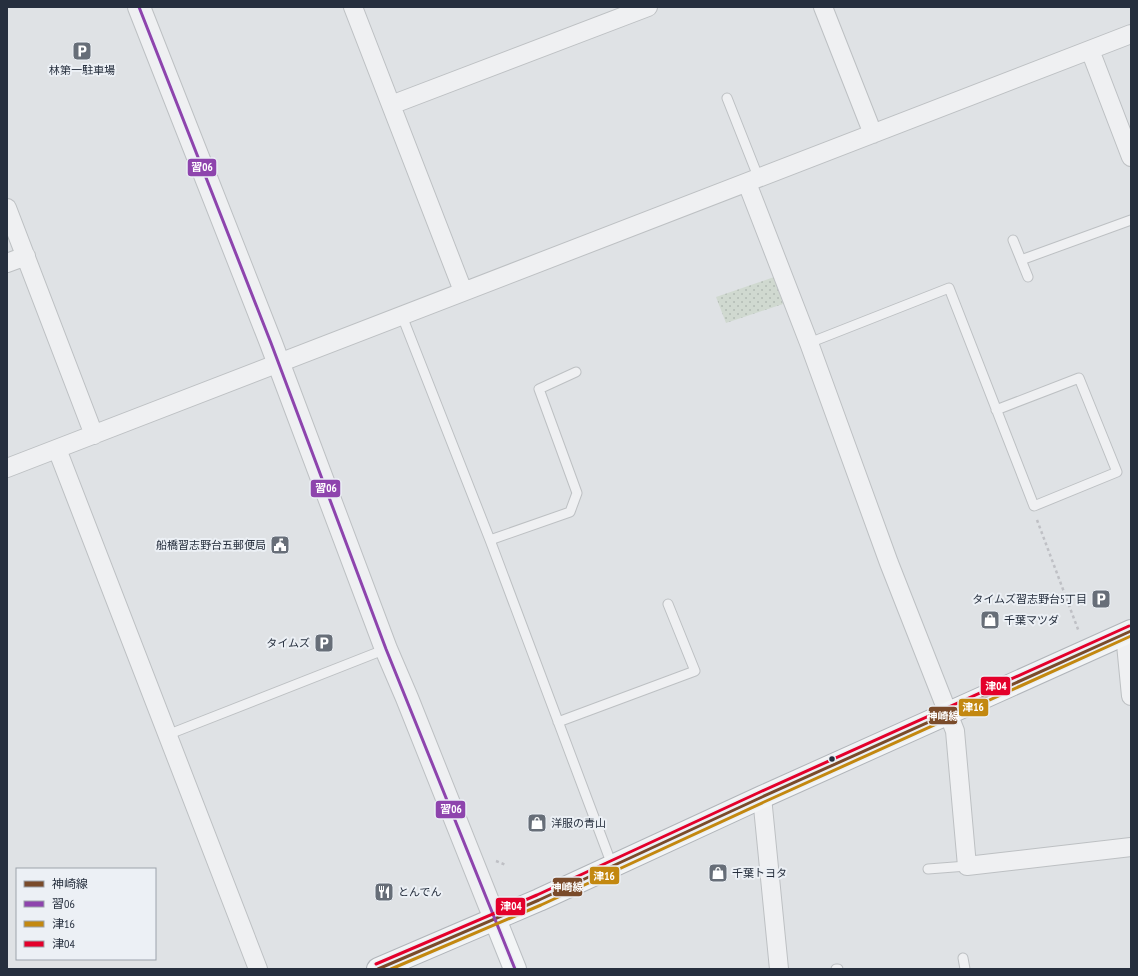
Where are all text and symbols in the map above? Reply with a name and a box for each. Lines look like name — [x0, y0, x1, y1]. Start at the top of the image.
parking icon: 林第一駐車場 — [71, 40, 93, 62]
place label: 林第一駐車場 — [49, 63, 115, 77]
line badge: 習06 — [187, 158, 217, 177]
text: 習06 — [191, 160, 213, 174]
line badge: 習06 — [310, 479, 341, 498]
text: 習06 — [315, 481, 337, 495]
public building icon: 船橋習志野台五郵便局 — [269, 534, 291, 556]
place label: 船橋習志野台五郵便局 — [156, 538, 266, 552]
parking icon: タイムズ習志野台5丁目 — [1090, 588, 1112, 610]
place label: タイムズ習志野台5丁目 — [972, 592, 1087, 606]
shop icon: 千葉マツダ — [979, 609, 1001, 631]
place label: 千葉マツダ — [1004, 613, 1059, 627]
parking icon: タイムズ — [313, 632, 335, 654]
place label: タイムズ — [266, 636, 310, 650]
line badge: 津04 — [980, 676, 1011, 696]
text: 津04 — [985, 679, 1007, 693]
line badge: 津16 — [958, 698, 989, 717]
text: 津16 — [962, 700, 984, 714]
line badge: 神崎線 — [928, 706, 958, 725]
text: 神崎線 — [927, 709, 960, 723]
unlabelled marker — [827, 754, 837, 764]
line badge: 習06 — [435, 800, 466, 819]
text: 習06 — [440, 802, 462, 816]
shop icon: 洋服の青山 — [526, 812, 548, 834]
place label: 洋服の青山 — [551, 816, 606, 830]
shop icon: 千葉トヨタ — [707, 862, 729, 884]
line badge: 津16 — [589, 866, 620, 885]
place label: 千葉トヨタ — [732, 866, 787, 880]
legend — [16, 868, 156, 960]
text: 津16 — [593, 869, 615, 883]
text: 神崎線 — [52, 876, 88, 891]
line badge: 神崎線 — [552, 877, 583, 897]
text: 神崎線 — [551, 880, 584, 894]
restaurant icon: とんでん — [373, 881, 395, 903]
place label: とんでん — [398, 885, 441, 899]
text: 習06 — [52, 896, 75, 911]
line badge: 津04 — [495, 897, 526, 916]
text: 津04 — [500, 899, 522, 913]
text: 津16 — [52, 916, 75, 931]
text: 津04 — [52, 936, 75, 951]

